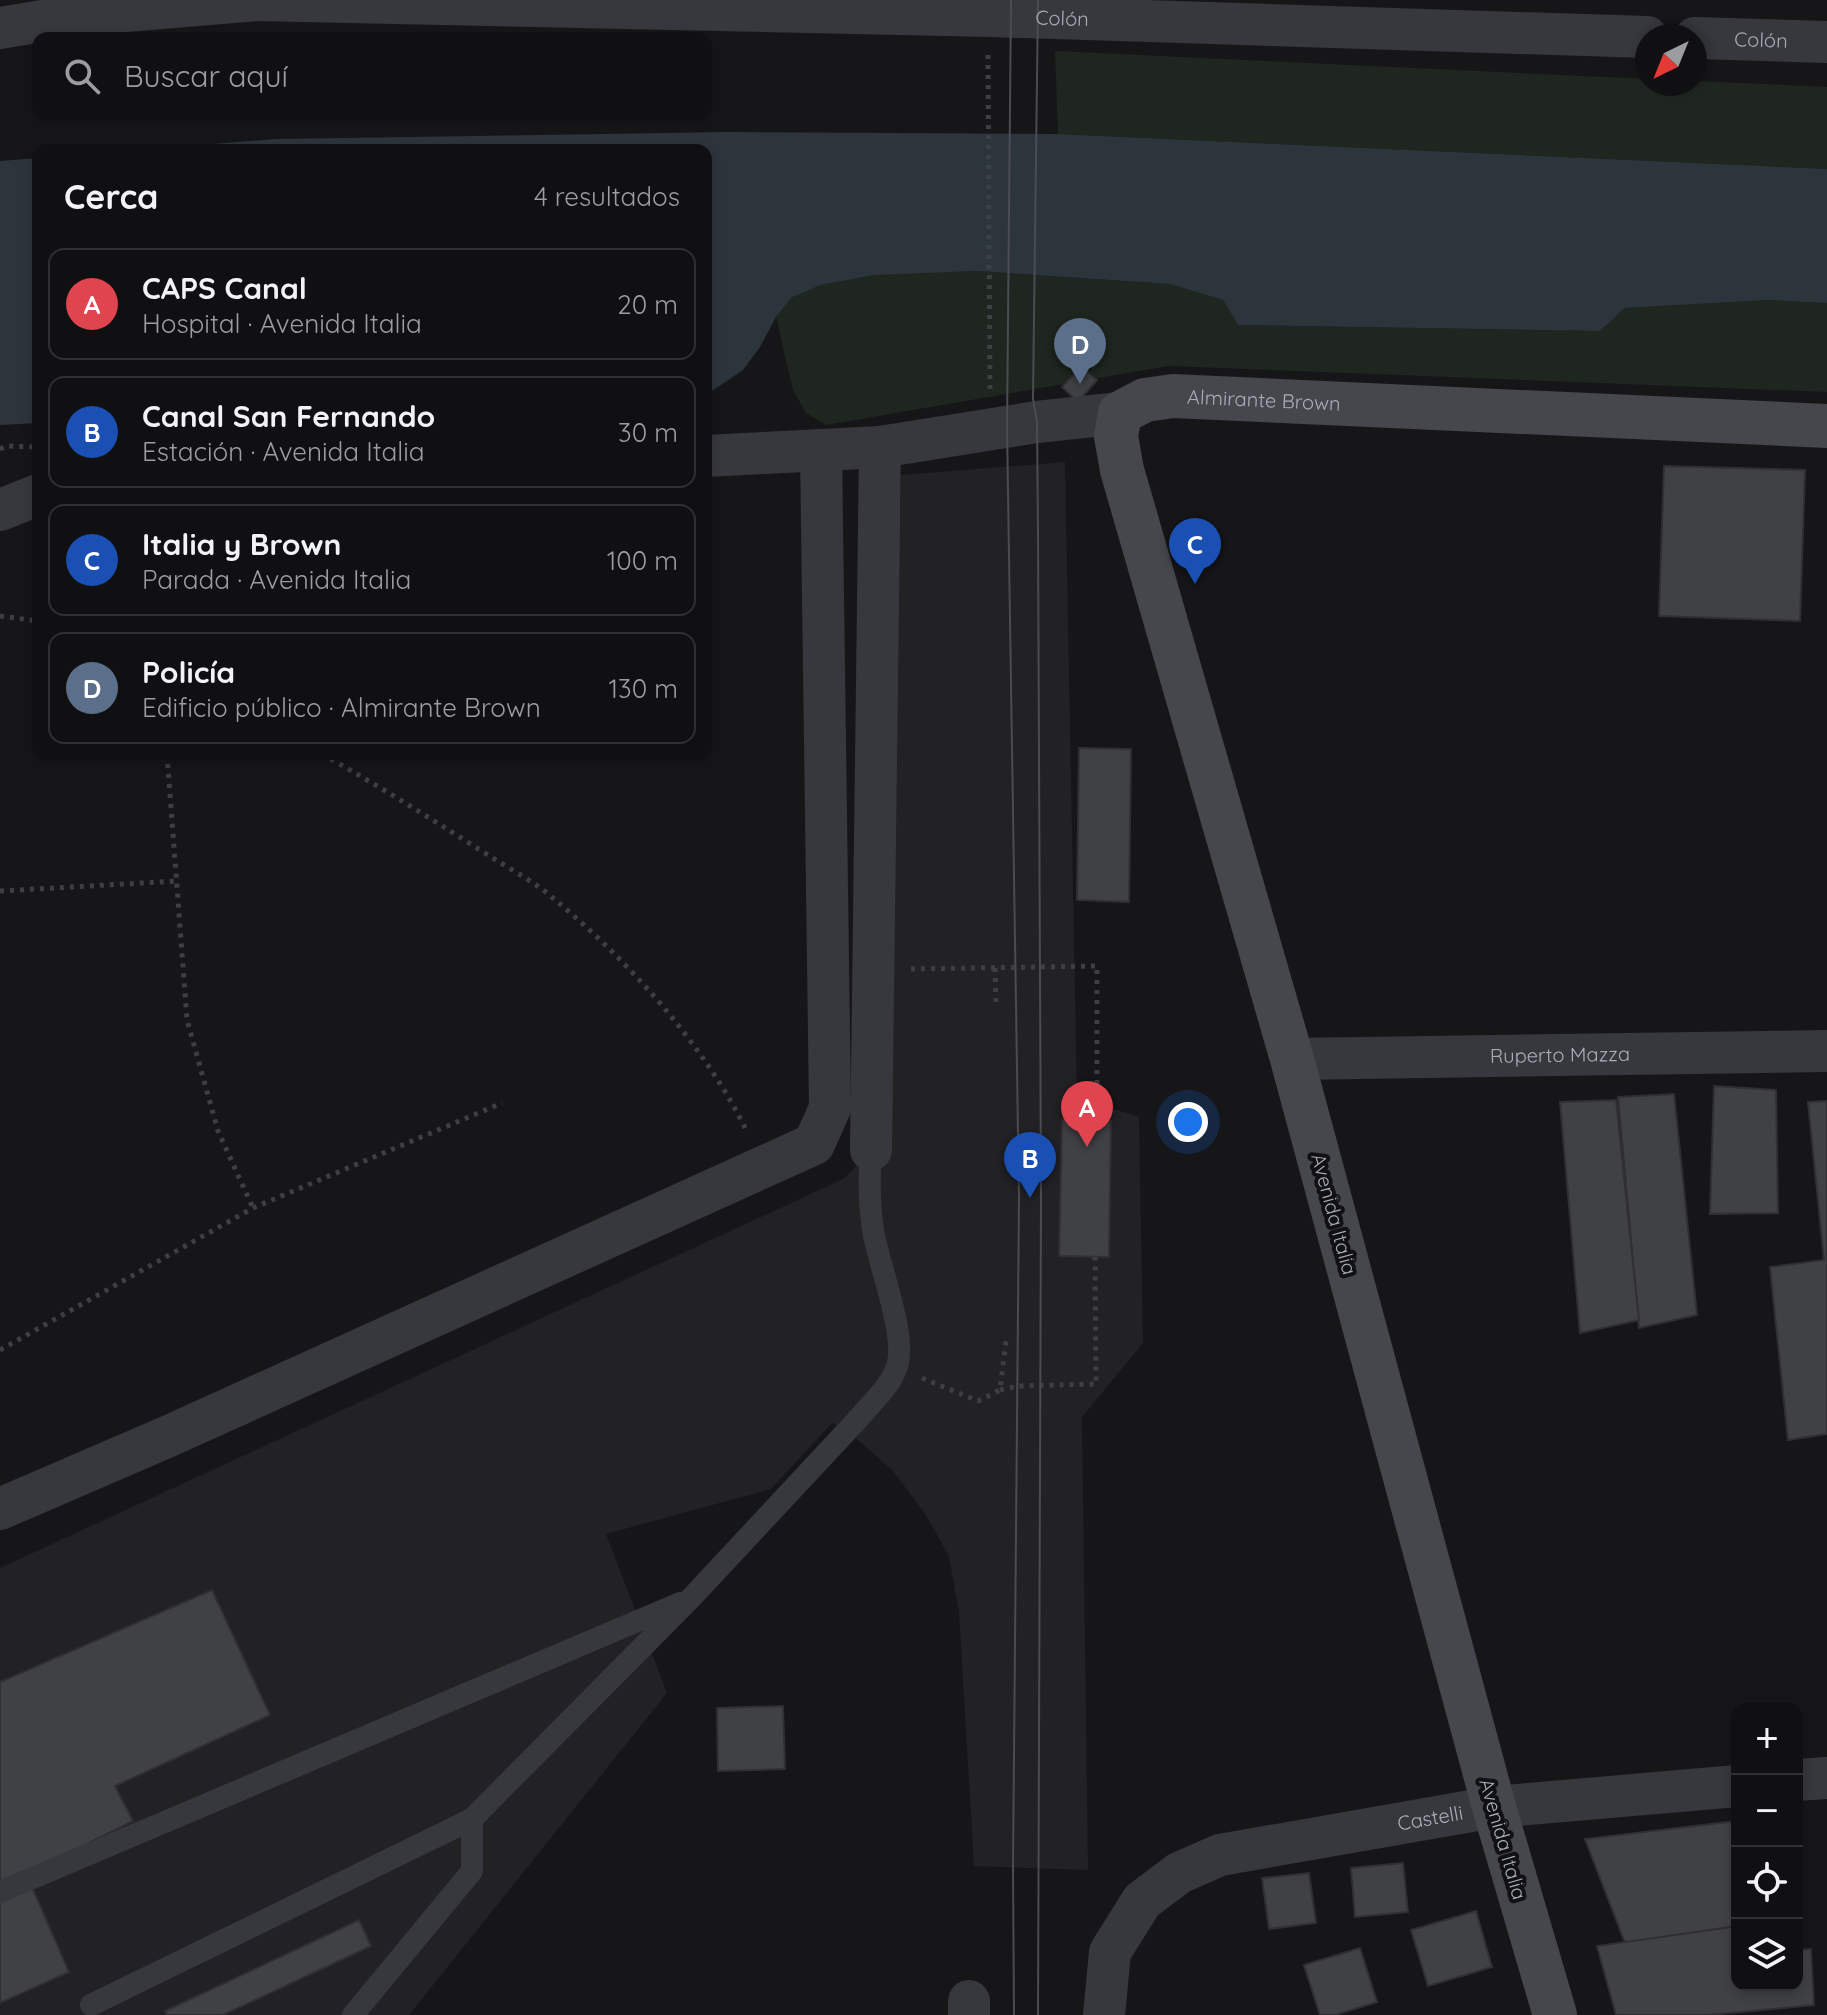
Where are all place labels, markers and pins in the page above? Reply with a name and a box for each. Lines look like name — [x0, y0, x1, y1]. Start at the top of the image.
pin: D — [1054, 318, 1106, 384]
pin: C — [1169, 518, 1221, 584]
pin: A — [1061, 1081, 1113, 1147]
pin: B — [1004, 1132, 1056, 1198]

